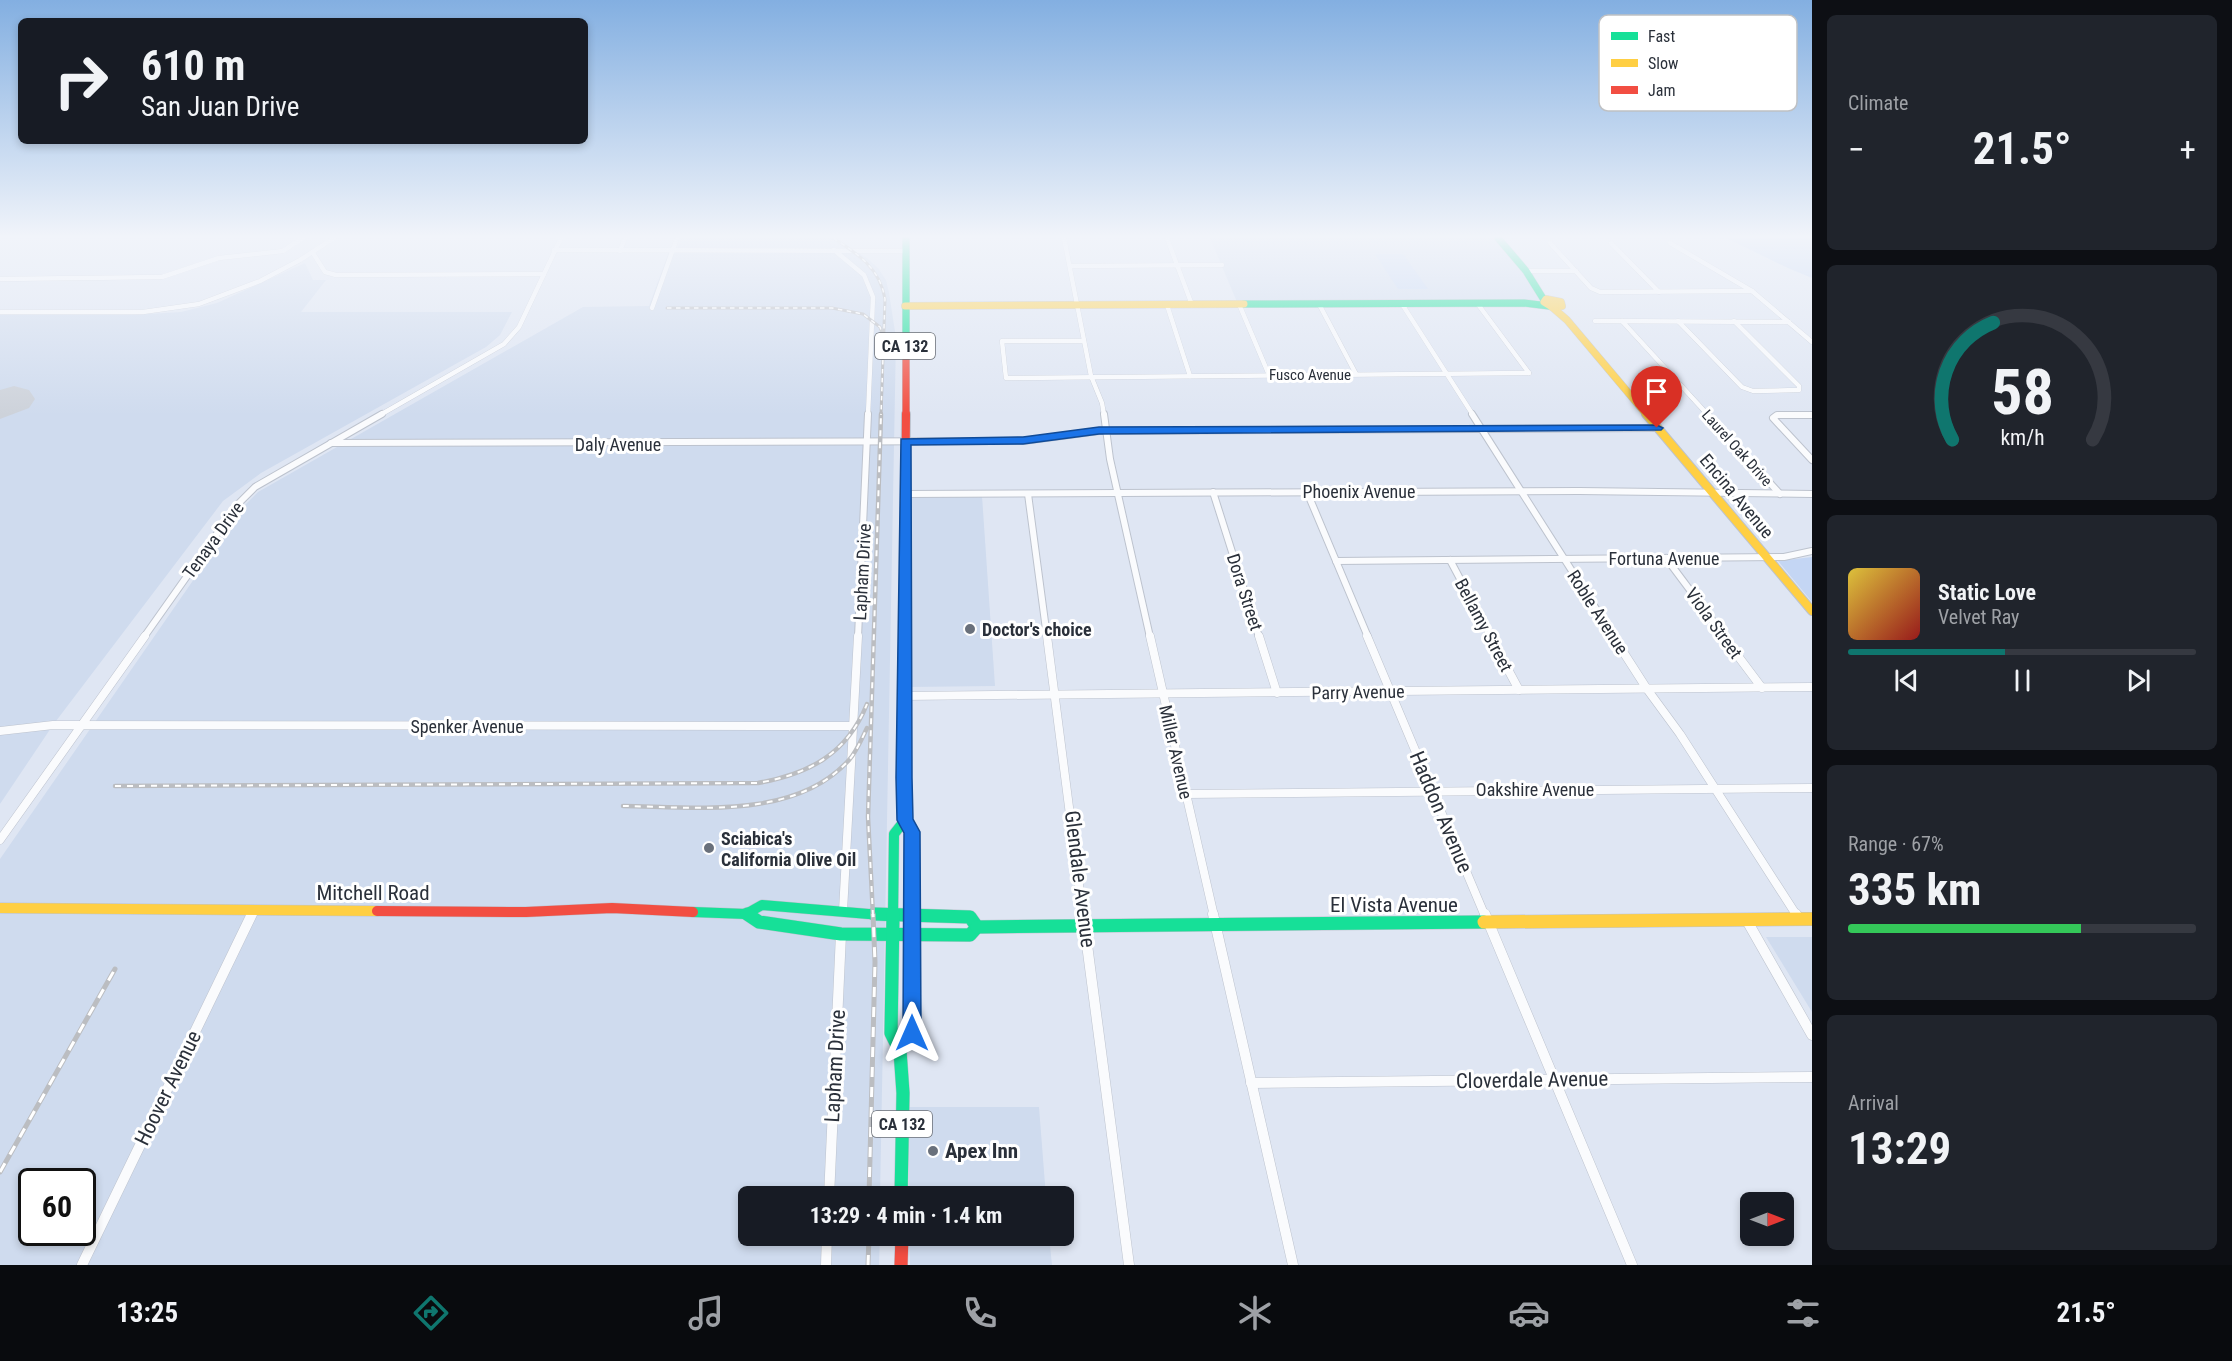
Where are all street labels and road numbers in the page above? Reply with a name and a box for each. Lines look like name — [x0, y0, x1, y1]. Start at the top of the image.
road number: CA 132 — [875, 333, 935, 359]
street label: Fusco Avenue — [1269, 366, 1351, 384]
street label: Laurel Oak Drive — [1698, 406, 1776, 490]
street label: Daly Avenue — [575, 434, 661, 455]
street label: Encina Avenue — [1696, 450, 1778, 542]
street label: Phoenix Avenue — [1303, 481, 1415, 502]
street label: Tenaya Drive — [178, 497, 248, 583]
street label: Lapham Drive — [849, 523, 875, 621]
street label: Fortuna Avenue — [1609, 548, 1719, 569]
street label: Dora Street — [1223, 551, 1267, 633]
street label: Roble Avenue — [1563, 566, 1633, 658]
street label: Bellamy Street — [1451, 575, 1517, 675]
street label: Viola Street — [1681, 584, 1747, 662]
street label: Parry Avenue — [1311, 681, 1405, 703]
street label: Miller Avenue — [1155, 703, 1197, 801]
street label: Spenker Avenue — [410, 716, 524, 737]
street label: Haddon Avenue — [1405, 748, 1477, 877]
street label: Oakshire Avenue — [1476, 779, 1594, 800]
street label: Glendale Avenue — [1060, 809, 1100, 949]
street label: Mitchell Road — [316, 881, 430, 905]
street label: El Vista Avenue — [1330, 893, 1458, 917]
street label: Lapham Drive — [820, 1009, 850, 1123]
street label: Hoover Avenue — [130, 1027, 206, 1149]
street label: Cloverdale Avenue — [1456, 1067, 1609, 1093]
road number: CA 132 — [872, 1111, 932, 1137]

